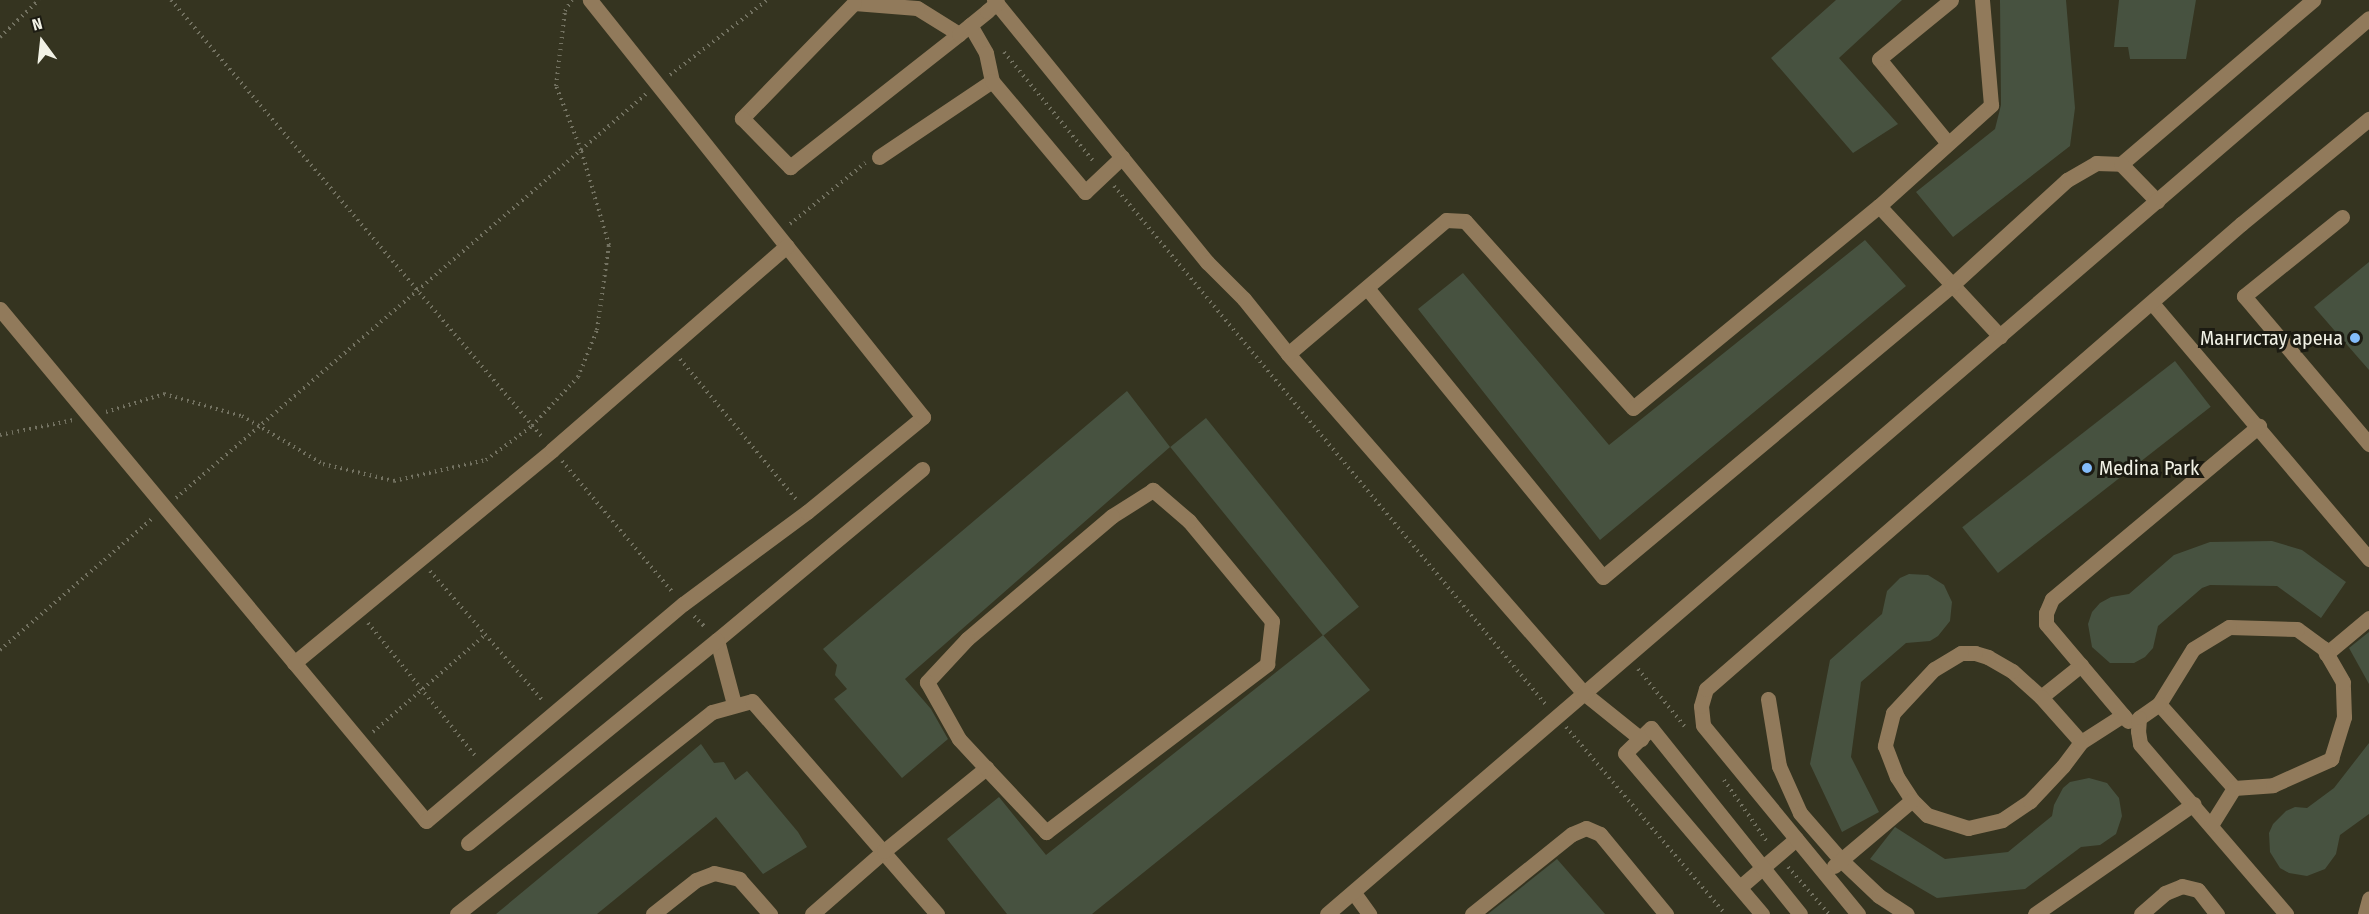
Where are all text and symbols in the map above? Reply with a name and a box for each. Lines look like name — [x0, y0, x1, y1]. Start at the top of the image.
north arrow — [12, 12, 72, 72]
text: N — [30, 14, 44, 35]
place label: Мангистау арена — [2200, 326, 2343, 350]
marker: Мангистау арена — [2348, 331, 2362, 345]
place label: Medina Park — [2099, 456, 2199, 480]
marker: Medina Park — [2080, 461, 2094, 475]

